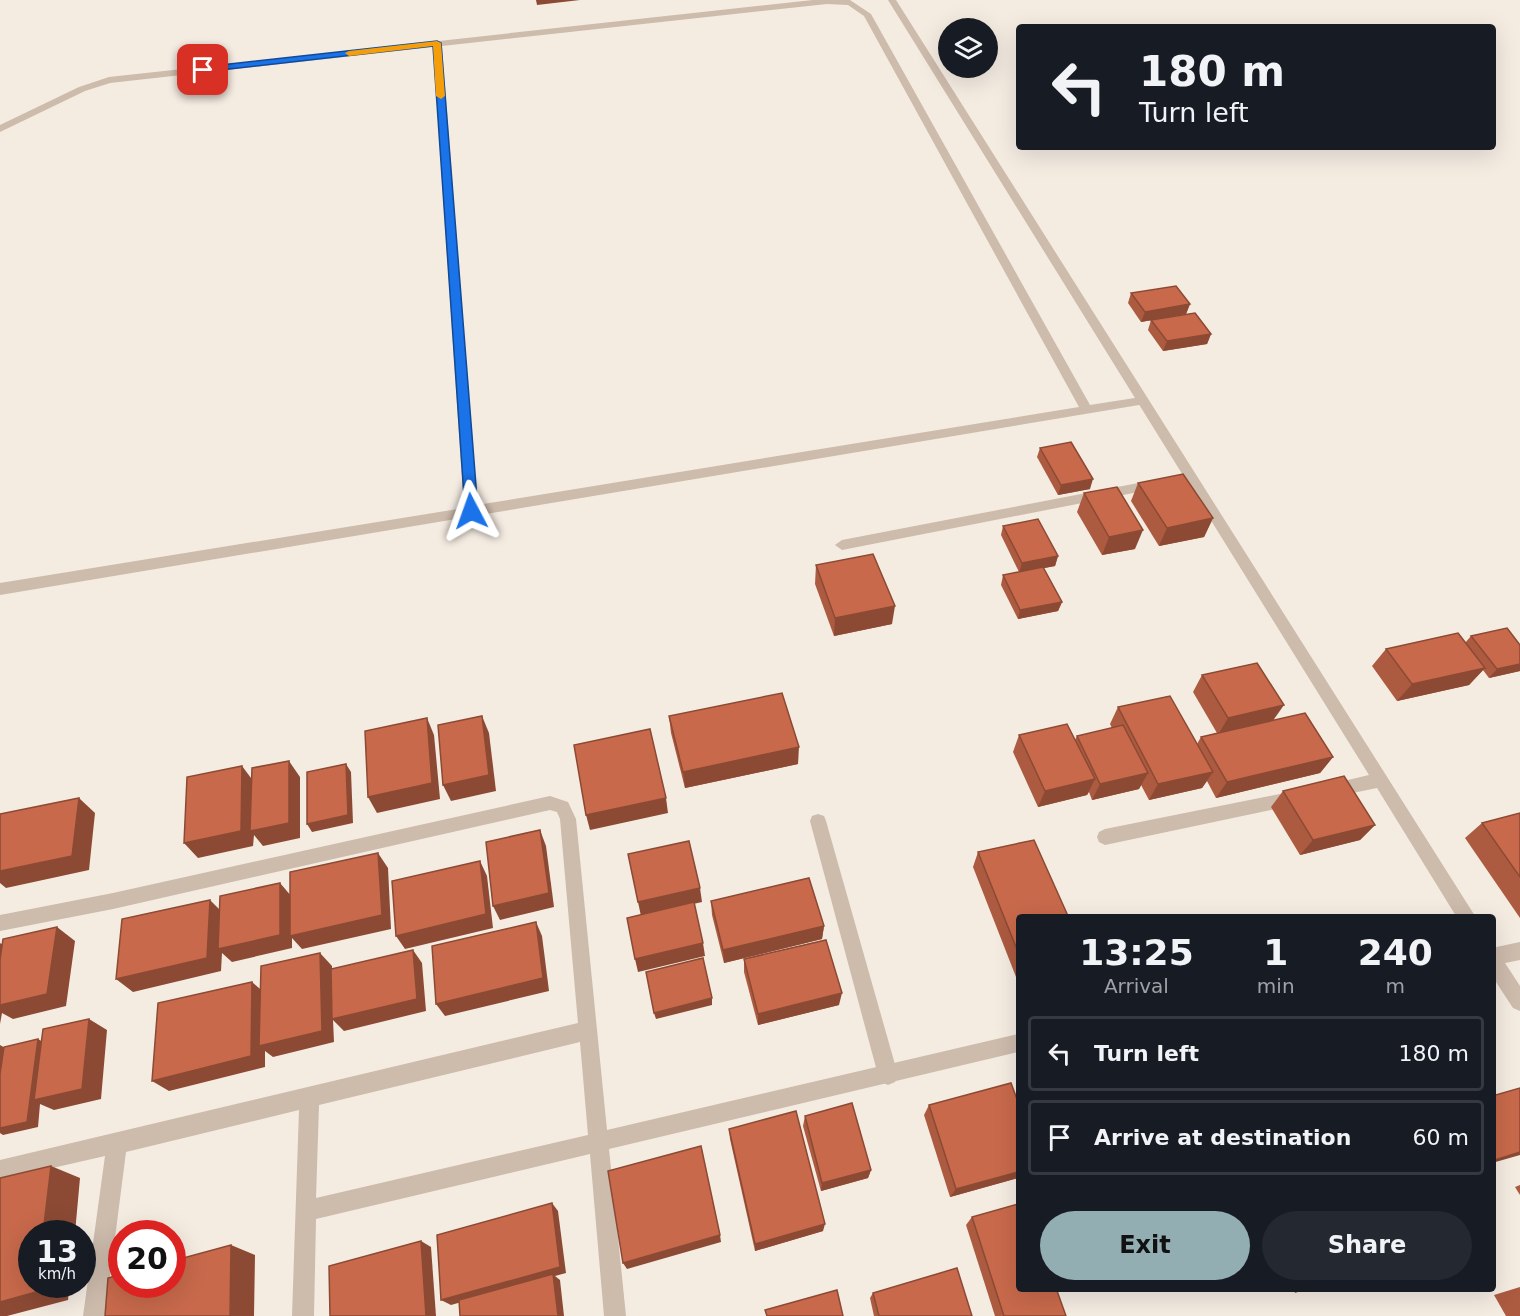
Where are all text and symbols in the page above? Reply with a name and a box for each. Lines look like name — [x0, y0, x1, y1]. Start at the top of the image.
map controls — [938, 18, 998, 78]
button: layers — [938, 18, 998, 78]
pin — [177, 44, 228, 95]
text: 180 m — [1139, 47, 1285, 96]
icon: left — [1040, 48, 1118, 126]
icon: arrive — [186, 53, 219, 86]
text: Turn left — [1139, 97, 1249, 128]
position arrow — [439, 479, 503, 543]
text: 13:25 — [1079, 932, 1194, 973]
text: 1 — [1263, 932, 1288, 973]
text: 240 — [1358, 932, 1433, 973]
text: Arrival — [1104, 974, 1169, 998]
text: min — [1257, 974, 1295, 998]
text: m — [1386, 974, 1405, 998]
icon: left — [1043, 1037, 1076, 1070]
text: Turn left — [1094, 1041, 1199, 1066]
text: 180 m — [1399, 1041, 1469, 1066]
icon: arrive — [1043, 1121, 1076, 1154]
text: Arrive at destination — [1094, 1125, 1351, 1150]
text: 60 m — [1413, 1125, 1469, 1150]
button: Exit — [1040, 1211, 1250, 1280]
button: Share — [1262, 1211, 1472, 1280]
speed limit sign: 20 — [108, 1220, 186, 1298]
text: 13 — [36, 1234, 78, 1269]
text: km/h — [38, 1265, 76, 1283]

